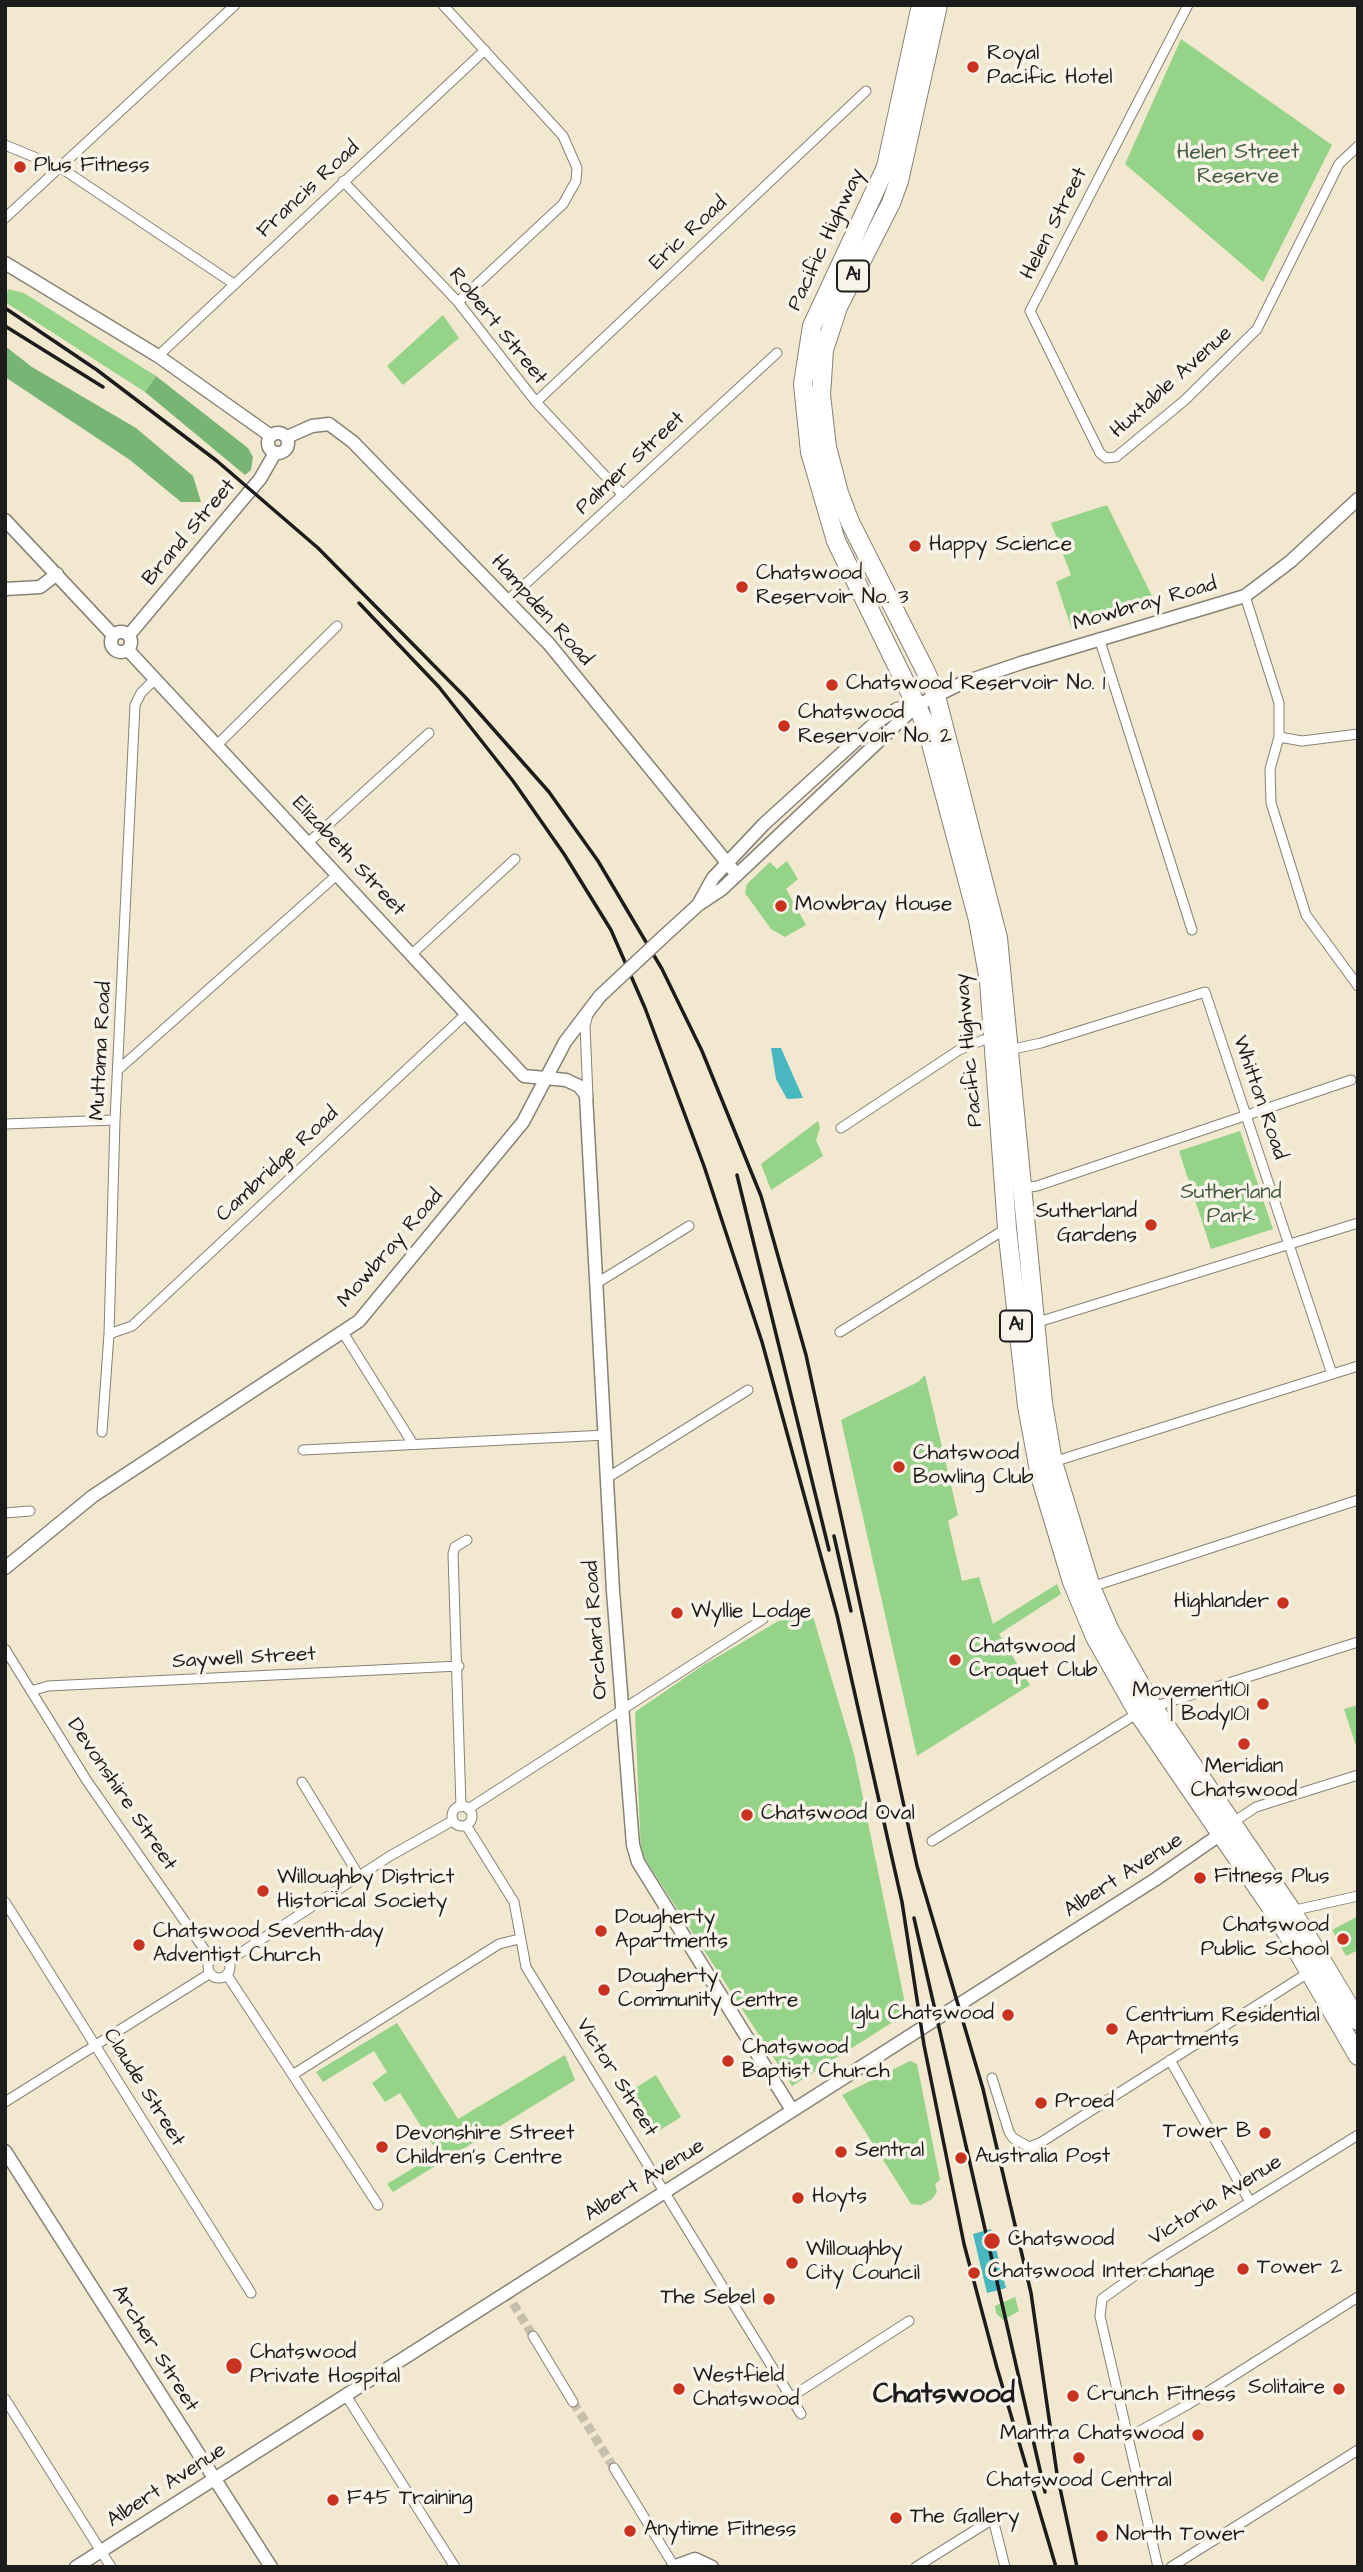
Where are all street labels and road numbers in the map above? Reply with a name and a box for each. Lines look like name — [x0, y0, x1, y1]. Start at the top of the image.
street label: Francis Road — [253, 136, 365, 244]
street label: Helen Street — [1016, 164, 1094, 284]
street label: Pacific Highway — [783, 165, 871, 315]
street label: Eric Road — [645, 192, 733, 276]
road number: A1 — [837, 260, 869, 292]
street label: Robert Street — [442, 263, 552, 391]
street label: Huxtable Avenue — [1106, 322, 1238, 444]
street label: Palmer Street — [571, 407, 691, 521]
street label: Brand Street — [138, 474, 242, 592]
street label: Hampden Road — [485, 550, 597, 672]
street label: Mowbray Road — [1070, 572, 1220, 638]
street label: Elizabeth Street — [286, 792, 410, 922]
street label: Pacific Highway — [951, 972, 989, 1128]
street label: Muttama Road — [86, 981, 118, 1121]
street label: Whitton Road — [1226, 1033, 1292, 1163]
street label: Cambridge Road — [212, 1102, 344, 1228]
street label: Mowbray Road — [333, 1185, 449, 1313]
road number: A1 — [1000, 1310, 1032, 1342]
street label: Orchard Road — [580, 1560, 614, 1700]
street label: Saywell Street — [172, 1643, 316, 1675]
street label: Devonshire Street — [61, 1714, 181, 1876]
street label: Albert Avenue — [1060, 1828, 1188, 1924]
street label: Victor Street — [570, 2014, 662, 2142]
street label: Claude Street — [97, 2024, 189, 2152]
street label: Albert Avenue — [580, 2134, 710, 2228]
street label: Victoria Avenue — [1145, 2150, 1287, 2252]
street label: Archer Street — [105, 2281, 203, 2417]
street label: Albert Avenue — [103, 2438, 231, 2534]

